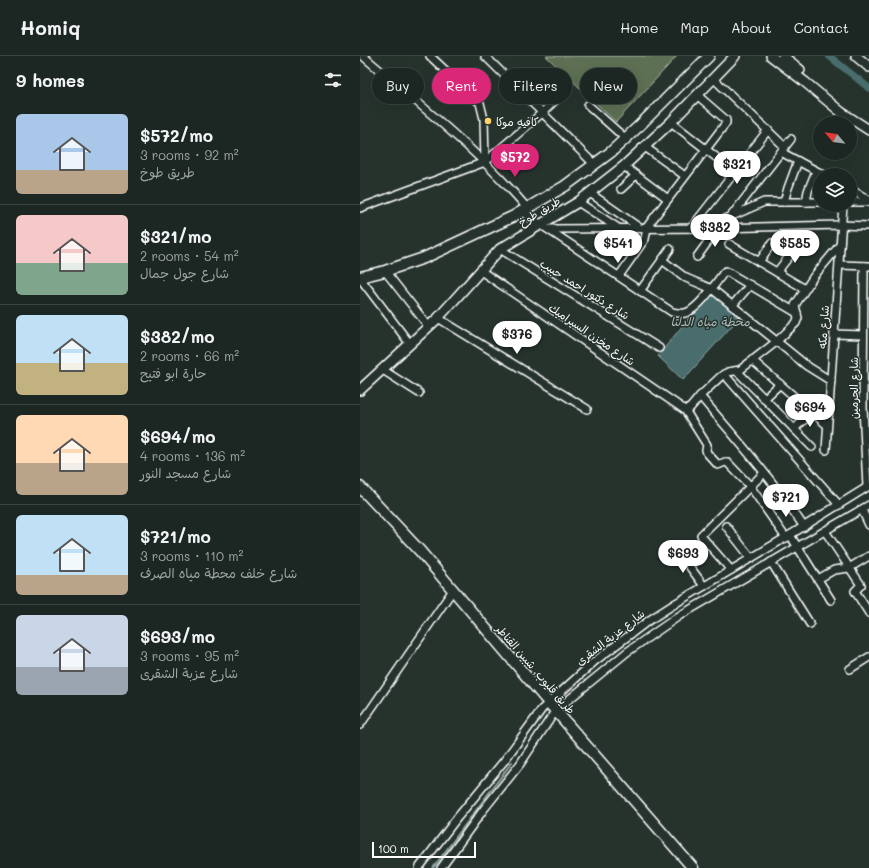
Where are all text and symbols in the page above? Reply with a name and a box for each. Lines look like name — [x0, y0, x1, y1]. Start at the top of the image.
text: Homiq — [20, 15, 81, 40]
text: Home — [620, 18, 658, 37]
text: Map — [680, 18, 709, 37]
text: About — [731, 18, 772, 37]
text: Contact — [794, 18, 849, 37]
chip: Buy — [372, 68, 424, 104]
chip: Rent — [432, 68, 491, 104]
chip: Filters — [499, 68, 572, 104]
chip: New — [580, 68, 637, 104]
text: 9 homes — [16, 69, 85, 91]
icon: filters — [322, 69, 344, 91]
place label: كافيه موكا — [496, 114, 539, 130]
marker: كافيه موكا — [483, 116, 493, 126]
north arrow — [813, 116, 857, 160]
map controls — [813, 116, 857, 212]
text: $572/mo — [140, 124, 213, 146]
icon: home — [48, 130, 96, 178]
pin: $572 — [491, 144, 539, 178]
text: 3 rooms · 92 m² — [140, 146, 239, 163]
text: $572 — [500, 148, 530, 165]
pin: $321 — [713, 151, 761, 185]
text: $321 — [723, 155, 751, 172]
text: طريق طوخ — [140, 163, 195, 180]
button: layers — [813, 168, 857, 212]
street label: طريق طوخ — [515, 193, 563, 230]
pin: $382 — [691, 214, 739, 248]
text: $382 — [699, 218, 731, 235]
text: $321/mo — [140, 225, 212, 247]
pin: $541 — [594, 230, 642, 264]
pin: $585 — [771, 230, 819, 264]
icon: home — [48, 231, 96, 279]
text: $541 — [603, 234, 633, 251]
text: $585 — [779, 234, 811, 251]
text: 2 rooms · 54 m² — [140, 247, 239, 264]
street label: شارع دكتور احمد حبيب — [536, 255, 633, 324]
text: شارع جول جمال — [140, 264, 229, 281]
street label: شارع مخزن السيراميك — [545, 300, 638, 370]
street label: شارع مكه — [814, 305, 834, 349]
water label: محطة مياه الدلتا — [670, 313, 750, 329]
pin: $376 — [493, 321, 541, 355]
text: $382/mo — [140, 325, 215, 347]
text: $376 — [502, 325, 532, 342]
icon: home — [48, 331, 96, 379]
text: 2 rooms · 66 m² — [140, 347, 239, 364]
street label: شارع الحرمين — [846, 357, 863, 419]
text: حارة ابو فتيح — [140, 364, 206, 381]
pin: $694 — [786, 394, 834, 428]
text: $694 — [794, 398, 826, 415]
text: $694/mo — [140, 425, 216, 447]
icon: home — [48, 431, 96, 479]
text: 4 rooms · 136 m² — [140, 447, 245, 464]
text: شارع مسجد النور — [140, 464, 231, 481]
pin: $721 — [762, 484, 810, 518]
text: $721 — [772, 488, 800, 505]
text: $721/mo — [140, 525, 211, 547]
icon: home — [48, 531, 96, 579]
pin: $693 — [659, 540, 707, 574]
text: $693 — [667, 544, 699, 561]
text: 3 rooms · 110 m² — [140, 547, 243, 564]
text: شارع خلف محطة مياه الصرف — [140, 564, 297, 581]
street label: شارع عزبة الشقرى — [573, 606, 649, 670]
street label: طريق قليوب, شبين القناطر — [492, 620, 579, 717]
text: $693/mo — [140, 625, 215, 647]
icon: home — [48, 631, 96, 679]
text: 3 rooms · 95 m² — [140, 647, 239, 664]
text: شارع عزبة الشقرى — [140, 664, 238, 681]
scale bar — [372, 840, 476, 859]
text: 100 m — [378, 841, 409, 856]

